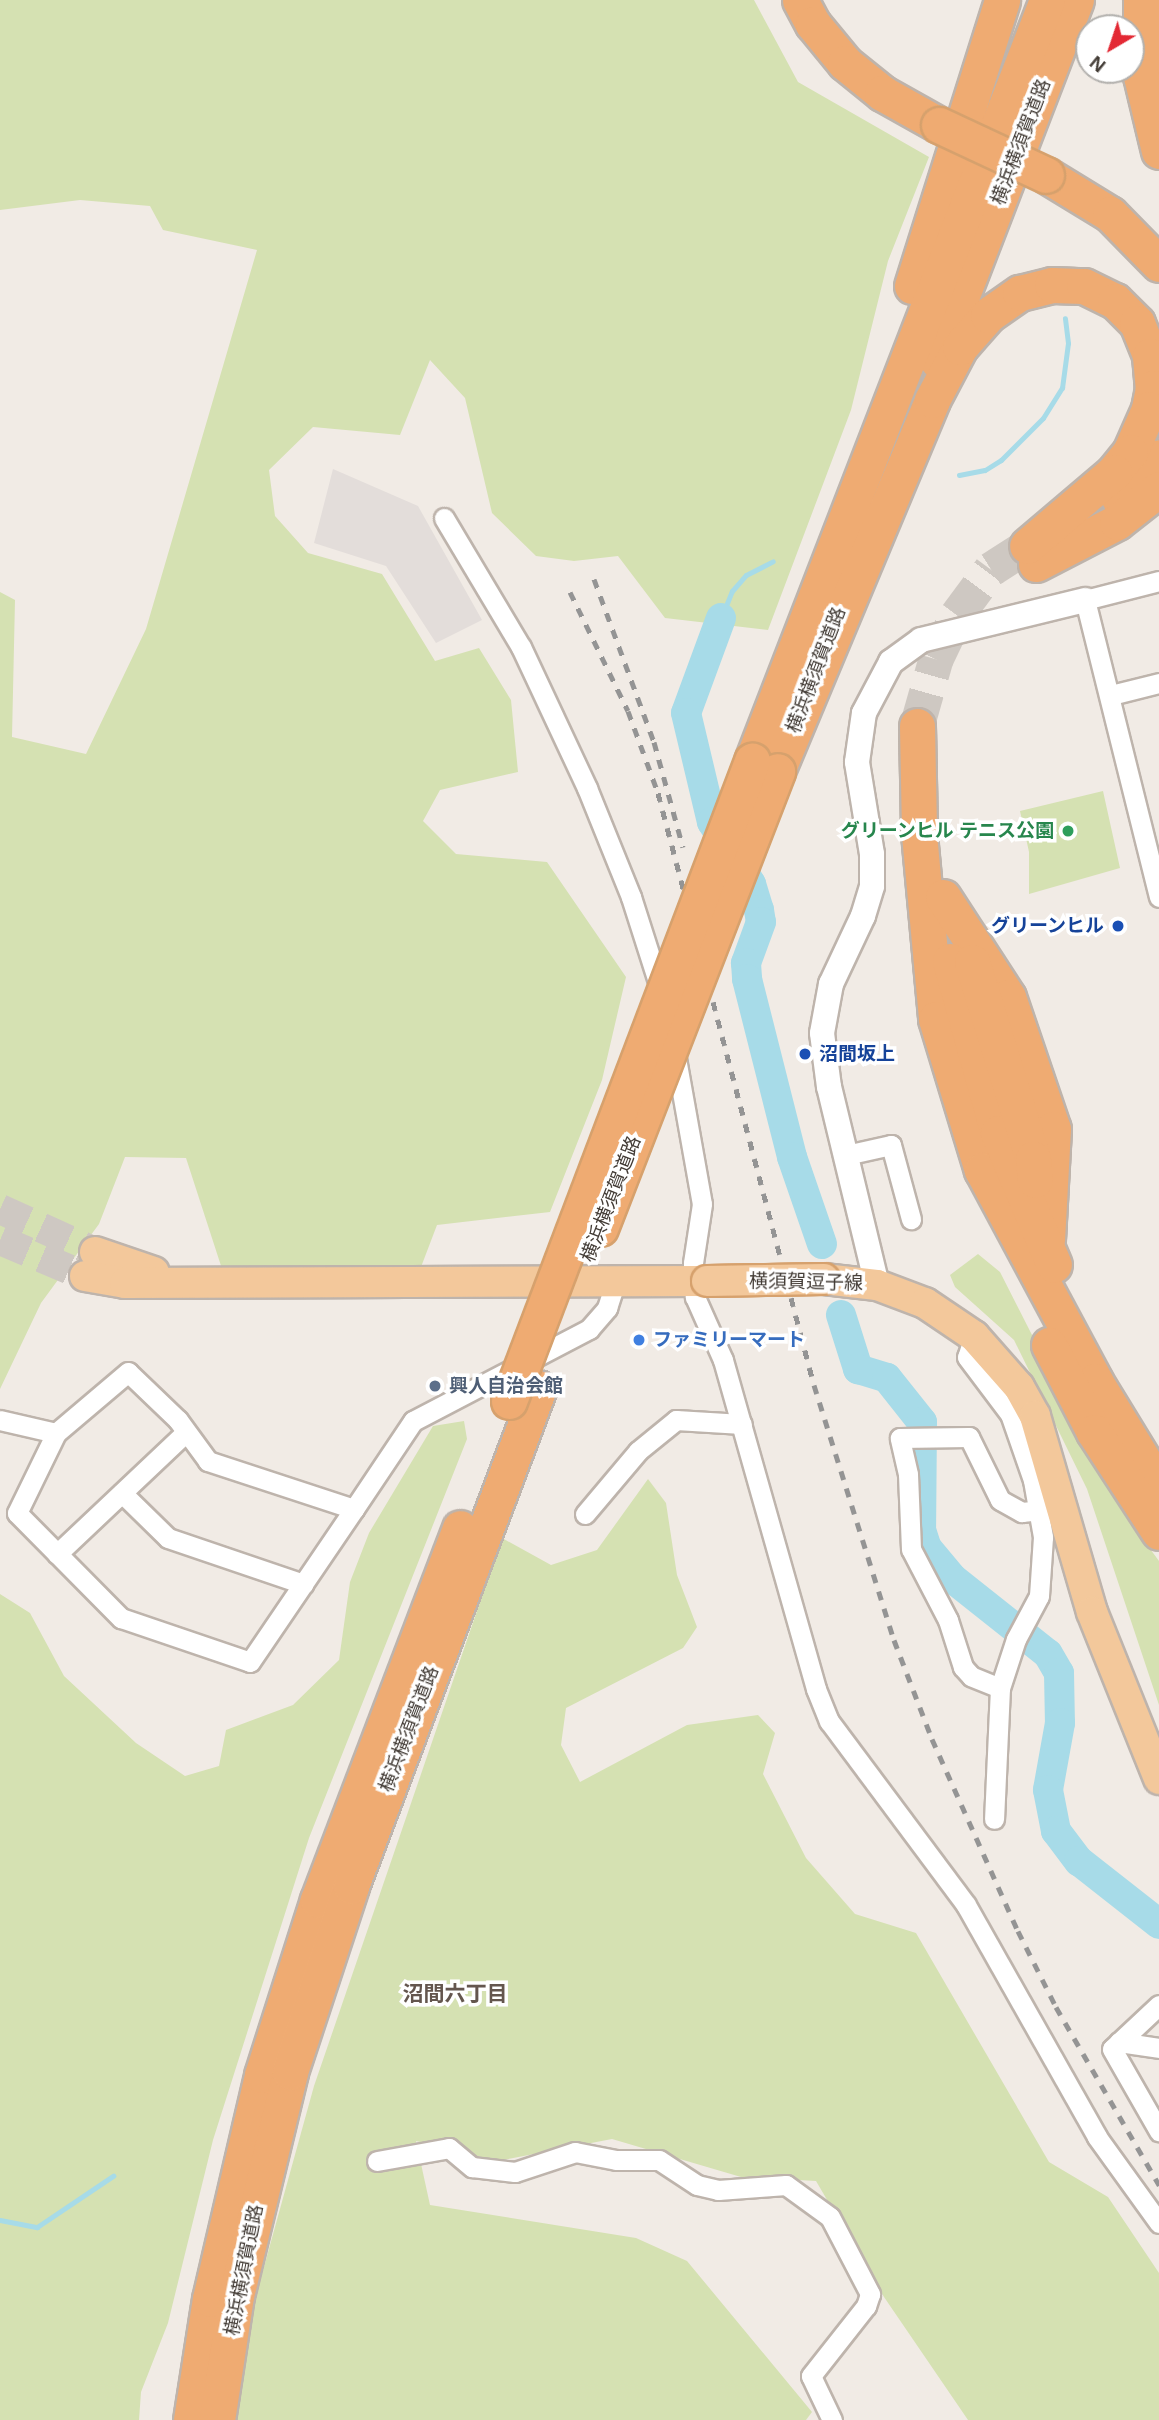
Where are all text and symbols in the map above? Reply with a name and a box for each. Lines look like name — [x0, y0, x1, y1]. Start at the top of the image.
north arrow — [1075, 14, 1145, 84]
text: N — [1086, 52, 1110, 77]
street label: 横浜横須賀道路 — [987, 76, 1055, 208]
street label: 横浜横須賀道路 — [782, 604, 850, 736]
place label: グリーンヒル テニス公園 — [840, 820, 1054, 842]
marker: グリーンヒル テニス公園 — [1060, 823, 1076, 839]
place label: グリーンヒル — [990, 915, 1104, 937]
marker: グリーンヒル — [1110, 918, 1126, 934]
place label: 沼間坂上 — [819, 1043, 895, 1065]
marker: 沼間坂上 — [797, 1046, 813, 1062]
street label: 横浜横須賀道路 — [577, 1133, 645, 1265]
street label: 横須賀逗子線 — [749, 1270, 863, 1294]
place label: ファミリーマート — [653, 1329, 805, 1351]
marker: ファミリーマート — [631, 1332, 647, 1348]
place label: 興人自治会館 — [449, 1375, 563, 1397]
marker: 興人自治会館 — [427, 1378, 443, 1394]
street label: 横浜横須賀道路 — [375, 1663, 443, 1795]
district label: 沼間六丁目 — [403, 1981, 507, 2007]
street label: 横浜横須賀道路 — [220, 2203, 268, 2337]

